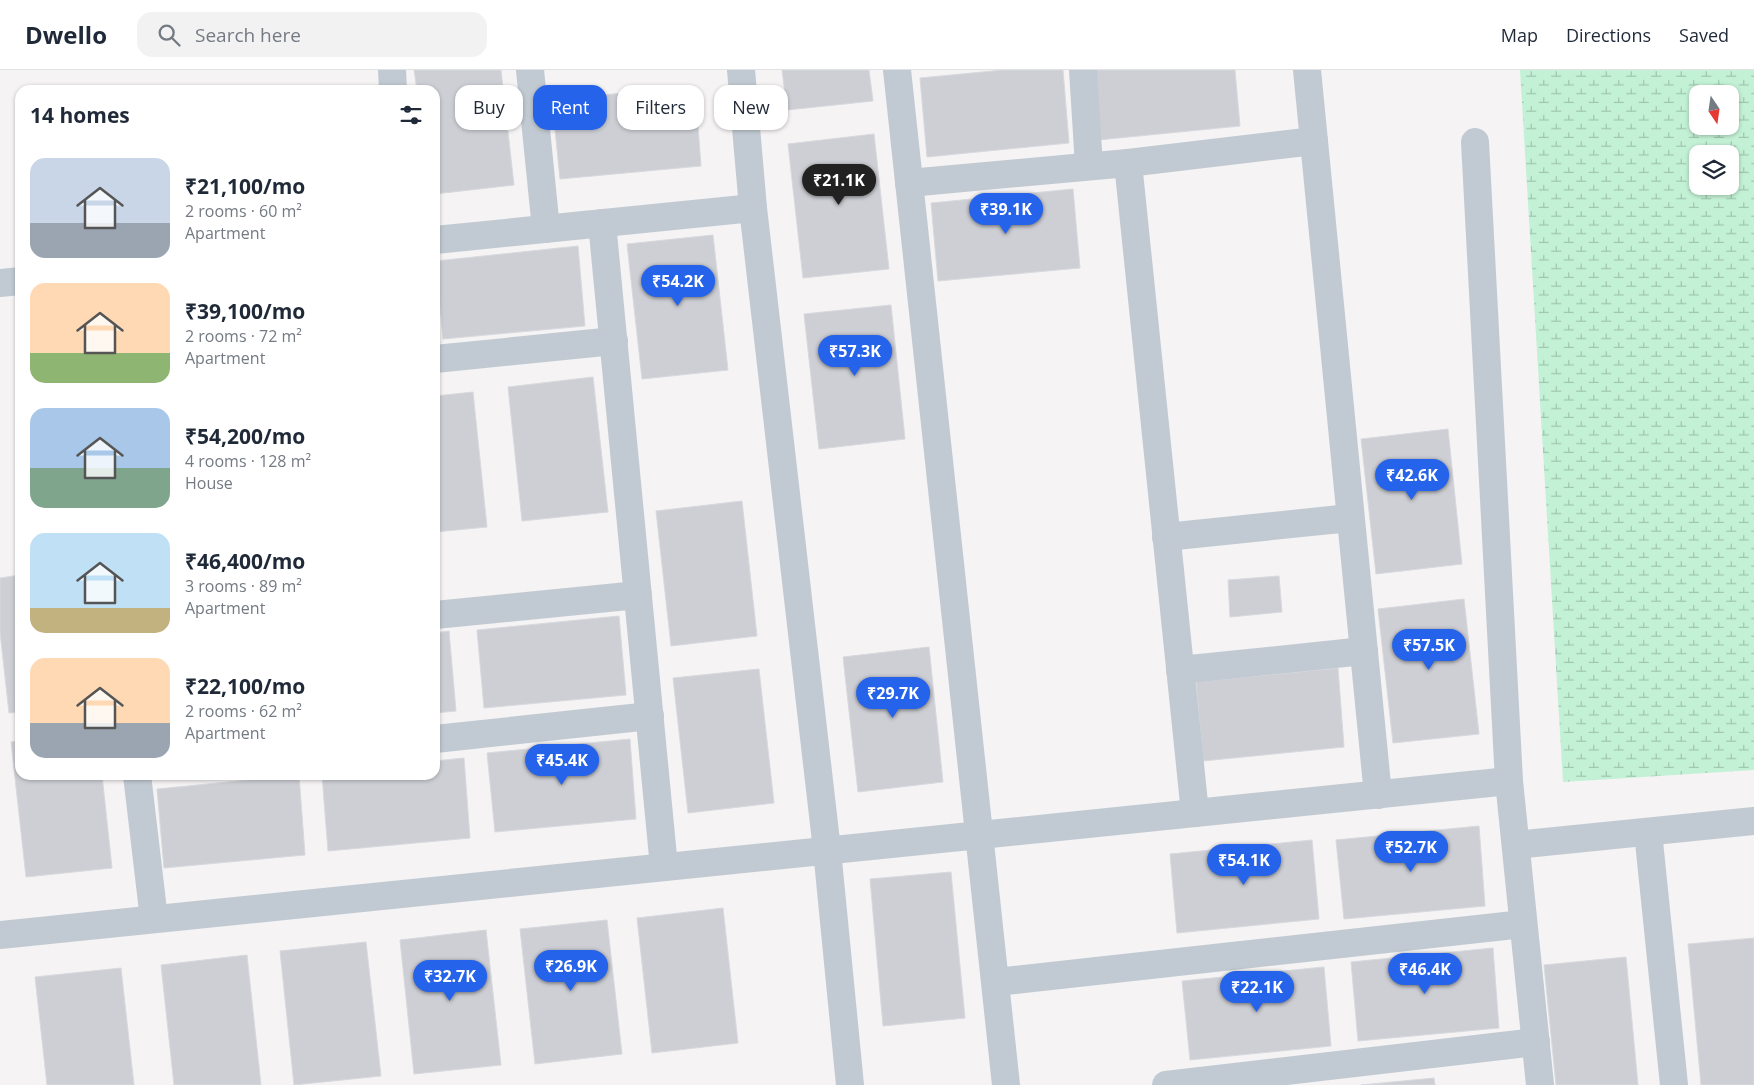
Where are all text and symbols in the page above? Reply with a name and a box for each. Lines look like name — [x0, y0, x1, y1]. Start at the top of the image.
search box — [137, 12, 487, 57]
text: Dwello — [25, 18, 107, 51]
icon: search — [155, 21, 183, 49]
text: Search here — [195, 22, 301, 48]
text: Map — [1501, 23, 1538, 47]
text: Directions — [1566, 23, 1651, 47]
text: Saved — [1679, 23, 1729, 47]
chip: Buy — [455, 85, 523, 130]
chip: Rent — [533, 85, 607, 130]
chip: Filters — [617, 85, 704, 130]
chip: New — [714, 85, 788, 130]
north arrow — [1689, 85, 1739, 135]
map controls — [1689, 85, 1739, 195]
text: 14 homes — [30, 101, 130, 129]
icon: filters — [397, 101, 425, 129]
button: layers — [1689, 145, 1739, 195]
pin: ₹21.1K — [798, 164, 880, 206]
text: ₹21.1K — [813, 169, 865, 191]
text: ₹21,100/mo — [185, 172, 305, 200]
icon: home — [70, 178, 130, 238]
pin: ₹39.1K — [965, 192, 1047, 235]
text: ₹39.1K — [980, 198, 1032, 220]
text: 2 rooms · 60 m² — [185, 200, 302, 222]
text: Apartment — [185, 222, 265, 244]
pin: ₹54.2K — [637, 264, 719, 307]
text: ₹54.2K — [652, 270, 704, 292]
text: ₹39,100/mo — [185, 297, 305, 325]
icon: home — [70, 303, 130, 363]
text: 2 rooms · 72 m² — [185, 325, 302, 347]
pin: ₹57.3K — [814, 334, 896, 377]
text: ₹57.3K — [829, 340, 881, 362]
text: Apartment — [185, 347, 265, 369]
text: ₹54,200/mo — [185, 422, 305, 450]
icon: home — [70, 428, 130, 488]
text: 4 rooms · 128 m² — [185, 450, 311, 472]
pin: ₹42.6K — [1371, 458, 1453, 501]
text: ₹42.6K — [1386, 464, 1438, 486]
text: House — [185, 472, 233, 494]
text: ₹46,400/mo — [185, 547, 305, 575]
icon: home — [70, 553, 130, 613]
text: 3 rooms · 89 m² — [185, 575, 302, 597]
text: Apartment — [185, 597, 265, 619]
pin: ₹57.5K — [1388, 628, 1470, 671]
text: ₹57.5K — [1403, 634, 1455, 656]
text: ₹22,100/mo — [185, 672, 305, 700]
pin: ₹29.7K — [852, 676, 934, 719]
icon: home — [70, 678, 130, 738]
text: ₹29.7K — [867, 682, 919, 704]
text: 2 rooms · 62 m² — [185, 700, 302, 722]
text: Apartment — [185, 722, 265, 744]
pin: ₹45.4K — [521, 744, 603, 786]
text: ₹45.4K — [536, 749, 588, 771]
pin: ₹52.7K — [1370, 830, 1452, 873]
text: ₹52.7K — [1385, 836, 1437, 858]
pin: ₹54.1K — [1203, 844, 1285, 886]
text: ₹54.1K — [1218, 849, 1270, 871]
pin: ₹26.9K — [530, 950, 612, 992]
pin: ₹46.4K — [1384, 952, 1466, 995]
text: ₹26.9K — [545, 955, 597, 977]
text: ₹46.4K — [1399, 958, 1451, 980]
pin: ₹32.7K — [409, 960, 491, 1002]
text: ₹32.7K — [424, 965, 476, 987]
pin: ₹22.1K — [1216, 970, 1298, 1013]
text: ₹22.1K — [1231, 976, 1283, 998]

